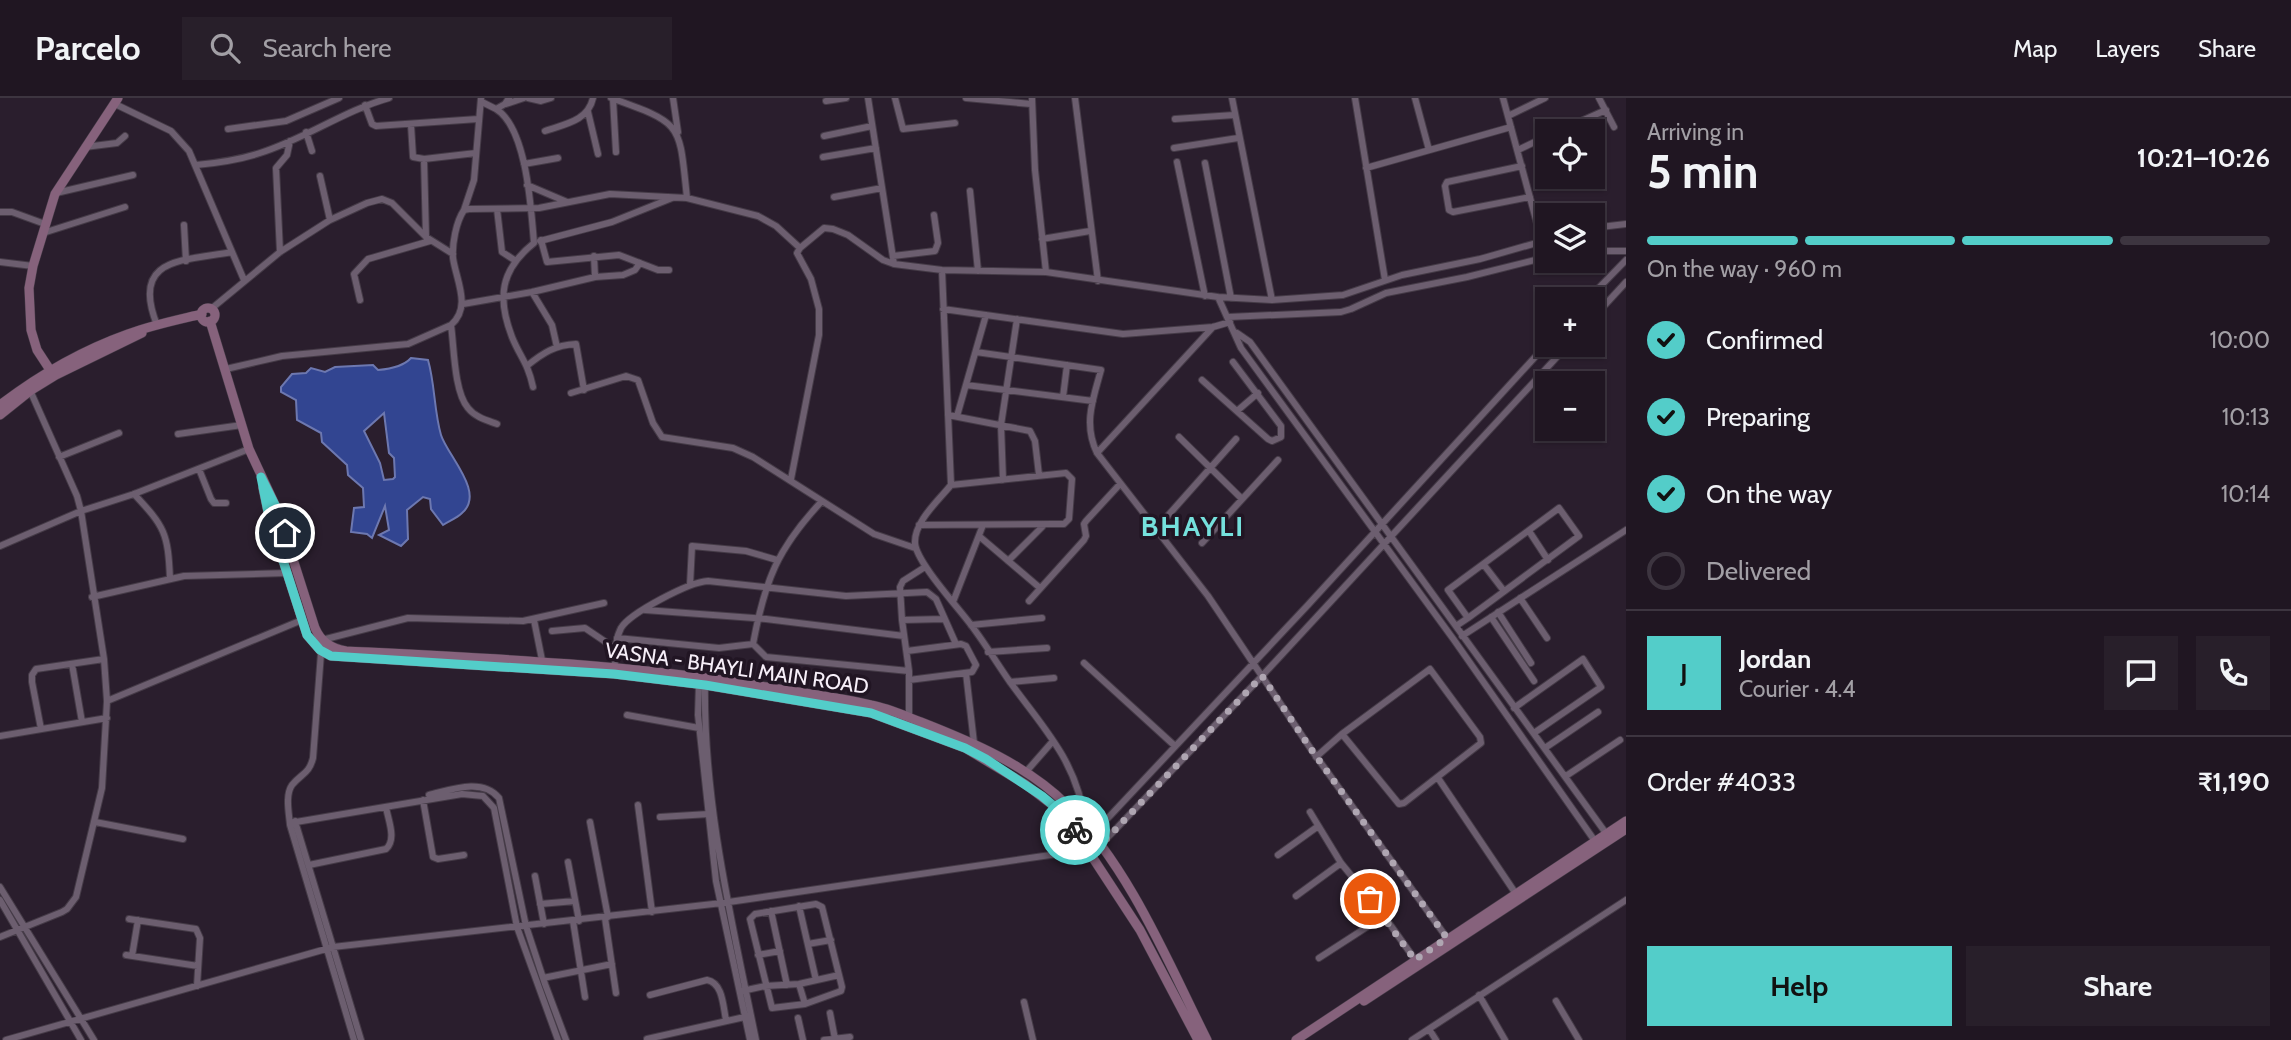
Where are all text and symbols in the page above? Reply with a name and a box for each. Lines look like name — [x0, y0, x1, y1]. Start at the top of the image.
search box — [182, 17, 672, 80]
text: Parcelo — [35, 28, 140, 68]
icon: search — [206, 29, 244, 67]
text: Search here — [262, 32, 392, 64]
text: Map — [2013, 34, 2057, 63]
text: Layers — [2095, 34, 2160, 63]
text: Share — [2198, 34, 2256, 63]
text: Arriving in — [1647, 118, 1744, 146]
map controls — [1535, 119, 1605, 441]
button: locate — [1535, 119, 1605, 189]
text: 10:21–10:26 — [2137, 142, 2270, 174]
text: 5 min — [1647, 144, 1758, 200]
button: layers — [1535, 203, 1605, 273]
text: On the way · 960 m — [1647, 255, 1842, 283]
button: + — [1535, 287, 1605, 357]
icon: check — [1647, 321, 1685, 359]
text: Confirmed — [1706, 324, 1823, 356]
text: 10:00 — [2210, 326, 2270, 354]
button: − — [1535, 371, 1605, 441]
icon: check — [1647, 398, 1685, 436]
text: Preparing — [1706, 401, 1810, 433]
text: 10:13 — [2222, 403, 2270, 431]
icon: check — [1647, 475, 1685, 513]
text: On the way — [1706, 478, 1832, 510]
text: 10:14 — [2221, 480, 2270, 508]
pin — [255, 503, 315, 563]
district label: BHAYLI — [1141, 509, 1245, 543]
icon: home — [266, 514, 304, 552]
text: Delivered — [1706, 555, 1811, 587]
button: chat — [2104, 636, 2178, 710]
button: phone — [2196, 636, 2270, 710]
street label: VASNA - BHAYLI MAIN ROAD — [603, 637, 871, 699]
text: Jordan — [1739, 643, 1811, 675]
text: J — [1680, 657, 1688, 689]
text: Courier · 4.4 — [1739, 675, 1856, 703]
text: Order #4033 — [1647, 766, 1796, 798]
text: ₹1,190 — [2198, 766, 2270, 798]
courier — [1040, 795, 1110, 865]
icon: bike — [1056, 811, 1094, 849]
pin — [1340, 869, 1400, 929]
icon: bag — [1351, 880, 1389, 918]
button: Help — [1647, 946, 1952, 1026]
button: Share — [1966, 946, 2270, 1026]

